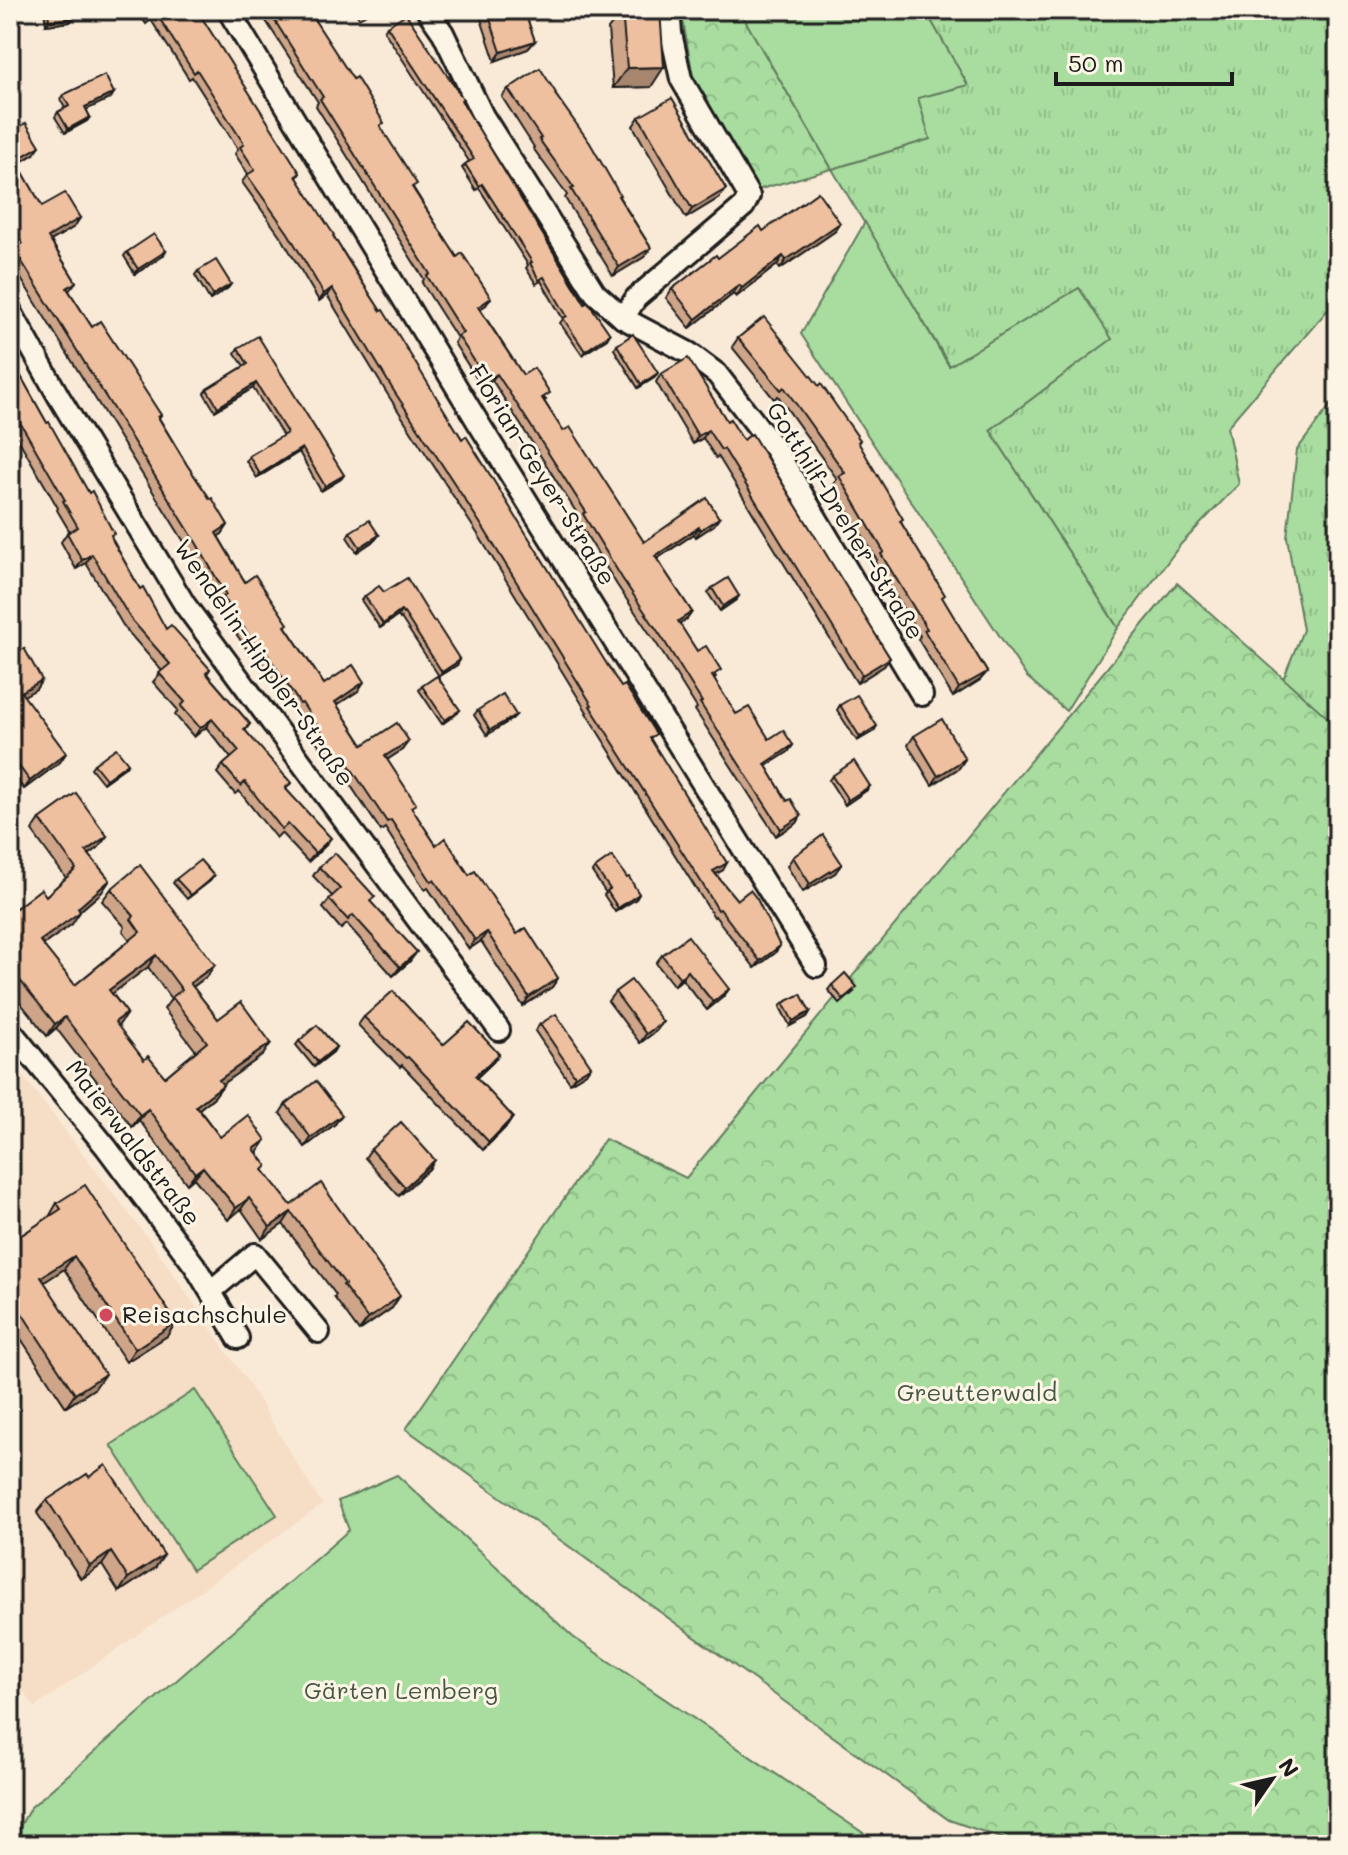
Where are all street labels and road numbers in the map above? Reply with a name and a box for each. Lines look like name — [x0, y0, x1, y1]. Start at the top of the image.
street label: Florian-Geyer-Straße — [463, 358, 624, 590]
street label: Gotthilf-Dreher-Straße — [760, 396, 932, 645]
street label: Wendelin-Hippler-Straße — [168, 533, 362, 792]
street label: Maierwaldstraße — [60, 1053, 209, 1231]

